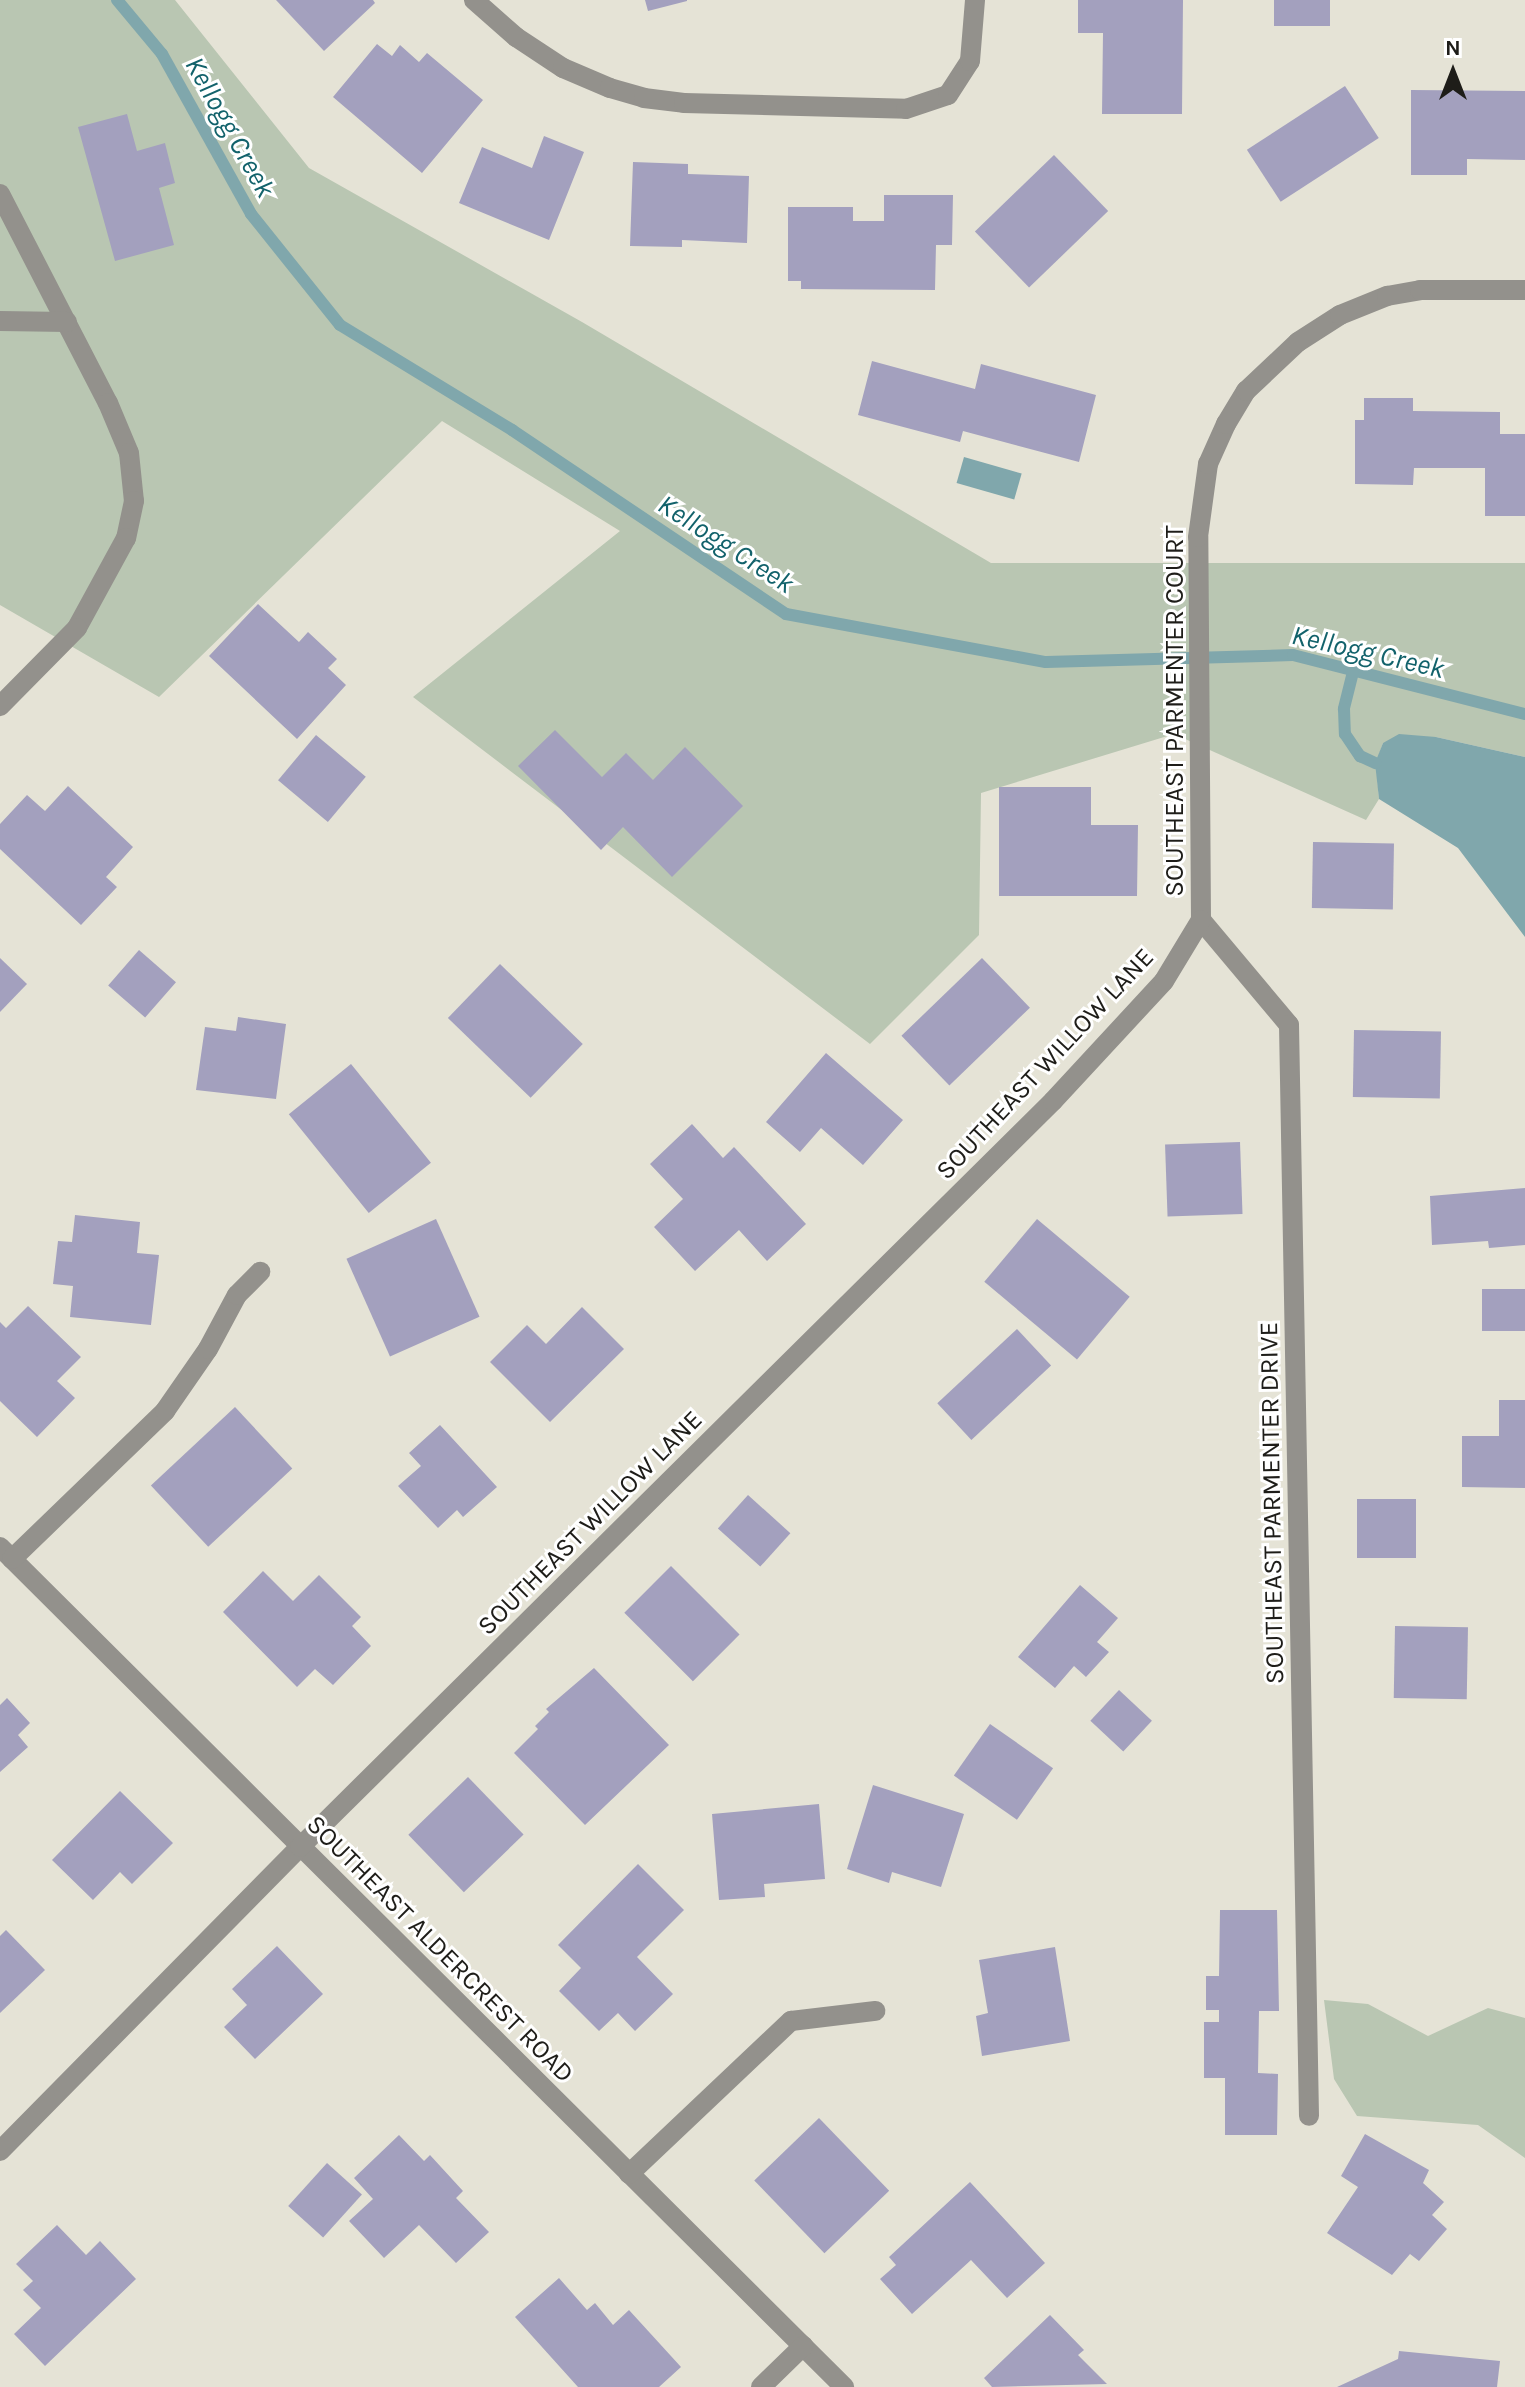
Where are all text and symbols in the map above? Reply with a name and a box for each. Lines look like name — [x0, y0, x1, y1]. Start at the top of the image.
north arrow — [1413, 32, 1493, 112]
text: N — [1445, 35, 1461, 61]
water label: Kellogg Creek — [178, 51, 282, 203]
water label: Kellogg Creek — [652, 487, 800, 601]
street label: SOUTHEAST PARMENTER COURT — [1159, 525, 1191, 897]
water label: Kellogg Creek — [1288, 618, 1448, 686]
street label: SOUTHEAST WILLOW LANE — [930, 942, 1160, 1186]
street label: SOUTHEAST PARMENTER DRIVE — [1253, 1322, 1291, 1684]
street label: SOUTHEAST WILLOW LANE — [471, 1404, 709, 1642]
street label: SOUTHEAST ALDERCREST ROAD — [300, 1809, 580, 2089]

